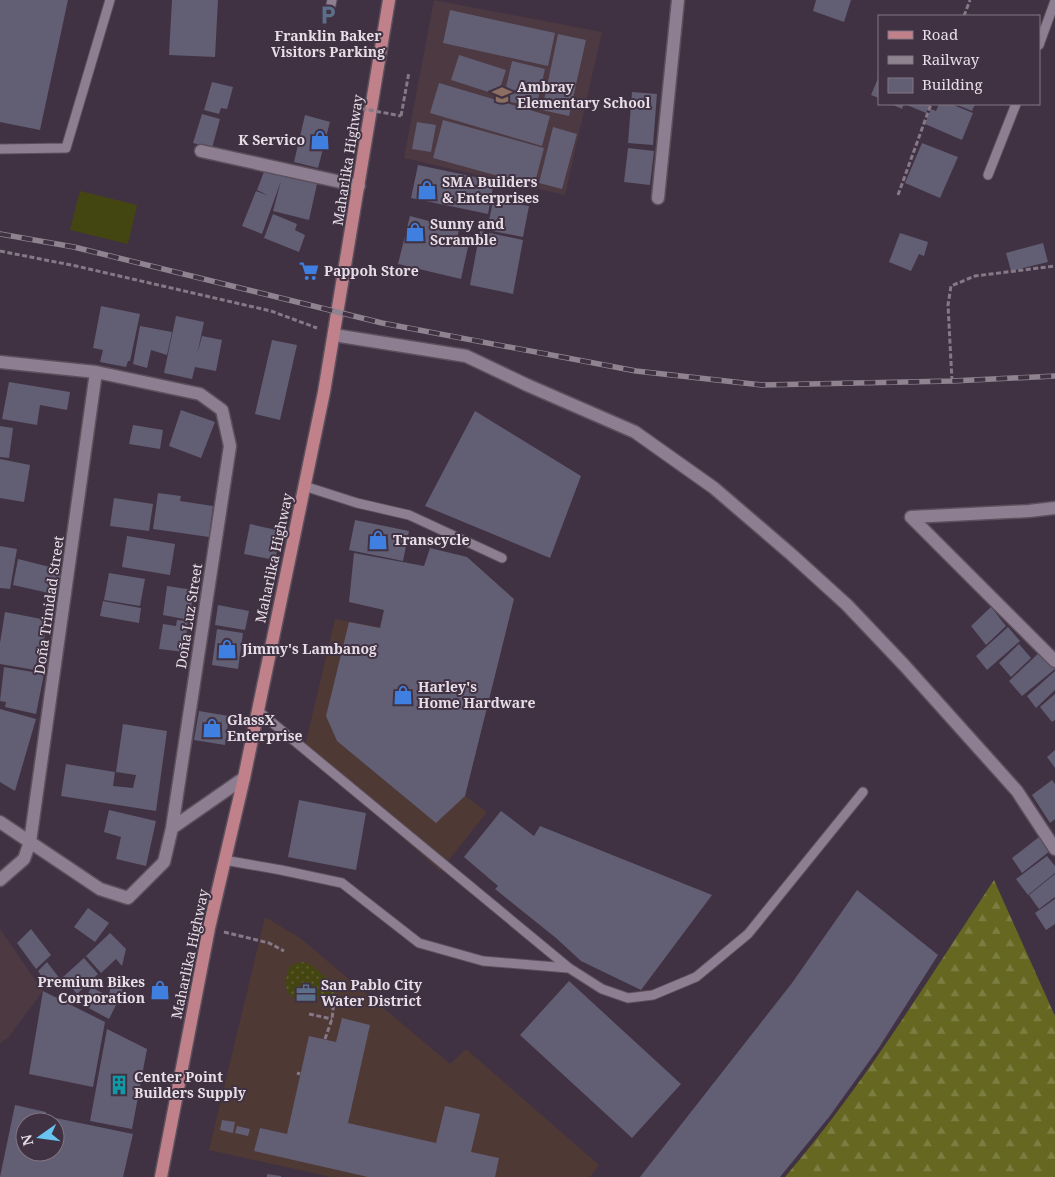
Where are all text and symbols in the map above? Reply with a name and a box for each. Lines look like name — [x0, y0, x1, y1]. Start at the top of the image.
parking icon: Franklin Baker Visitors Parking — [317, 4, 339, 26]
legend — [878, 15, 1040, 105]
text: Road — [922, 24, 958, 44]
place label: Franklin Baker Visitors Parking — [271, 26, 385, 61]
text: Railway — [922, 49, 980, 69]
text: Building — [922, 74, 983, 94]
place label: Ambray Elementary School — [517, 77, 650, 112]
school or university icon: Ambray Elementary School — [491, 84, 513, 106]
street label: Maharlika Highway — [328, 93, 367, 227]
shop icon: K Servico — [309, 129, 331, 151]
place label: K Servico — [238, 130, 305, 149]
place label: SMA Builders & Enterprises — [442, 172, 539, 207]
shop icon: SMA Builders & Enterprises — [416, 179, 438, 201]
place label: Sunny and Scramble — [430, 214, 504, 249]
shop icon: Sunny and Scramble — [404, 221, 426, 243]
supermarket icon: Pappoh Store — [298, 260, 320, 282]
place label: Pappoh Store — [324, 261, 419, 280]
street label: Maharlika Highway — [250, 491, 297, 625]
shop icon: Transcycle — [367, 529, 389, 551]
place label: Transcycle — [393, 530, 469, 549]
street label: Doña Trinidad Street — [29, 534, 68, 675]
street label: Doña Luz Street — [171, 562, 206, 670]
shop icon: Jimmy's Lambanog — [216, 638, 238, 660]
place label: Jimmy's Lambanog — [241, 639, 377, 658]
place label: Harley's Home Hardware — [418, 677, 536, 712]
shop icon: Harley's Home Hardware — [392, 684, 414, 706]
place label: GlassX Enterprise — [227, 710, 303, 745]
shop icon: GlassX Enterprise — [201, 717, 223, 739]
street label: Maharlika Highway — [166, 887, 213, 1021]
place label: Premium Bikes Corporation — [38, 972, 145, 1007]
place label: San Pablo City Water District — [321, 975, 423, 1010]
shop icon: Premium Bikes Corporation — [149, 979, 171, 1001]
office icon: San Pablo City Water District — [295, 982, 317, 1004]
place label: Center Point Builders Supply — [134, 1067, 247, 1102]
building icon: Center Point Builders Supply — [108, 1074, 130, 1096]
north arrow — [15, 1112, 65, 1162]
text: N — [16, 1133, 37, 1148]

